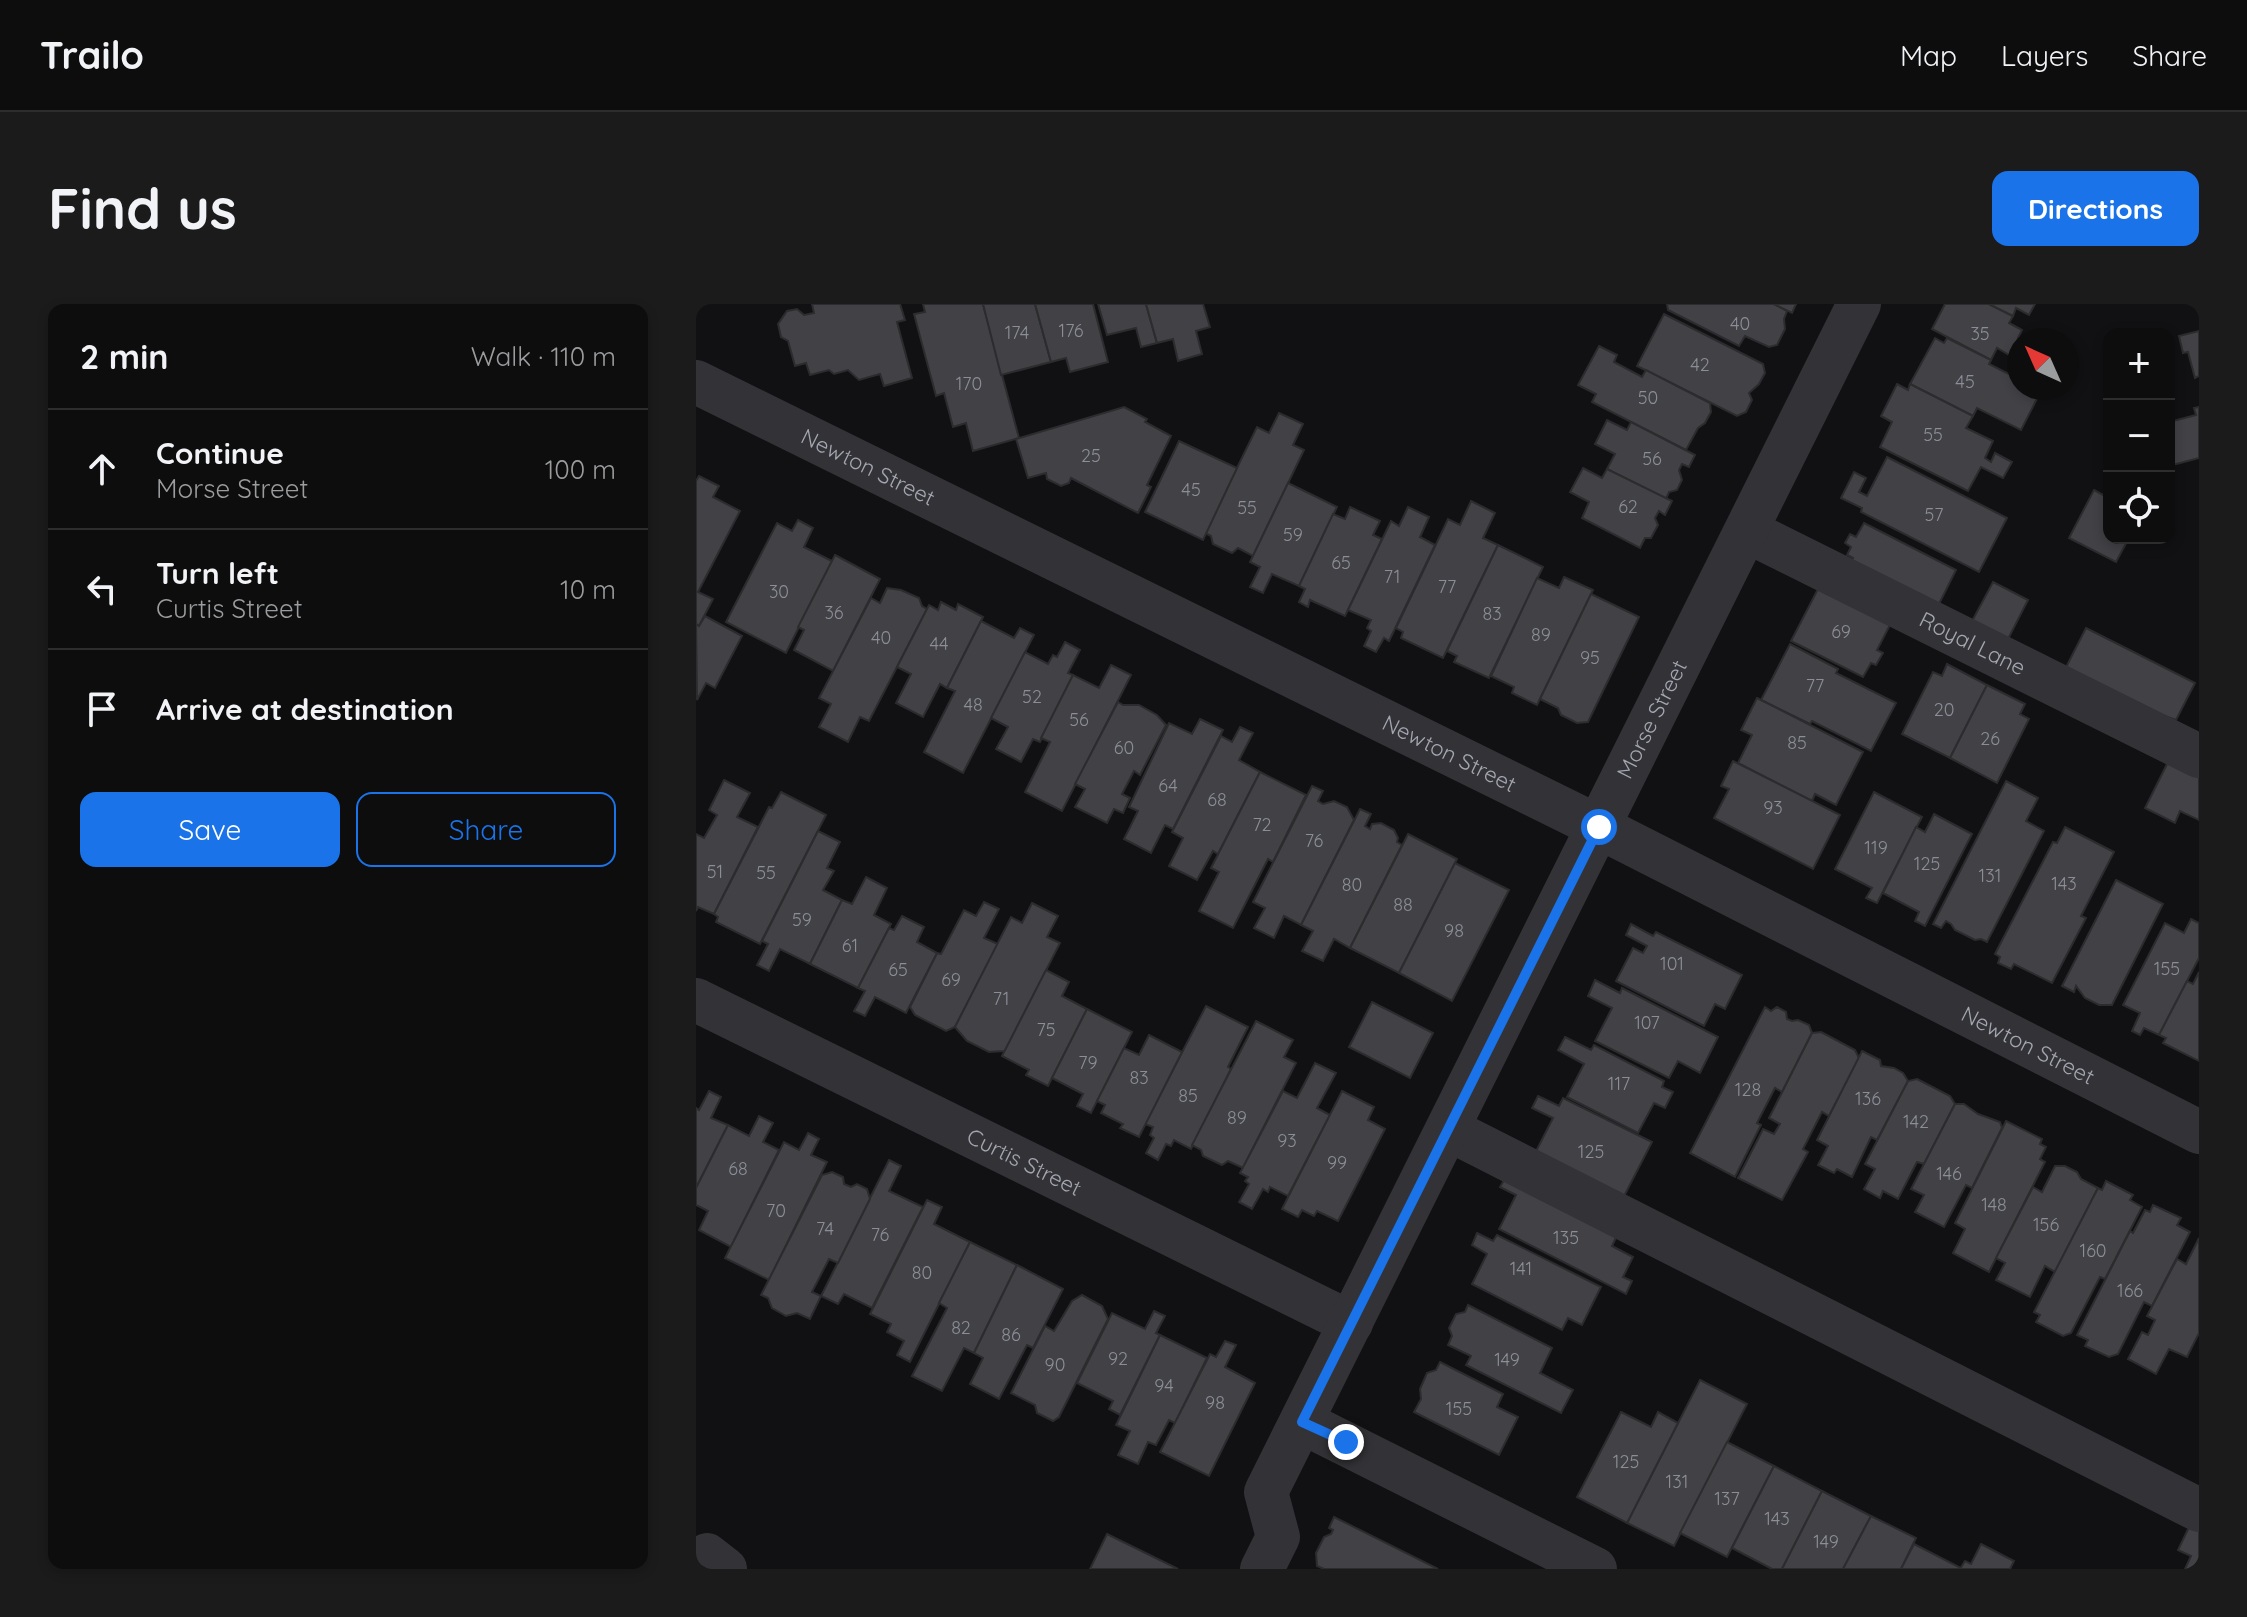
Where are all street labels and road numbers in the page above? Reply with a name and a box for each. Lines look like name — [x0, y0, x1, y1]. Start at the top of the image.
street label: Newton Street — [797, 422, 940, 512]
street label: Royal Lane — [1915, 605, 2030, 681]
street label: Morse Street — [1610, 655, 1693, 783]
street label: Newton Street — [1378, 709, 1521, 798]
street label: Newton Street — [1957, 1000, 2099, 1091]
street label: Curtis Street — [962, 1122, 1086, 1202]

